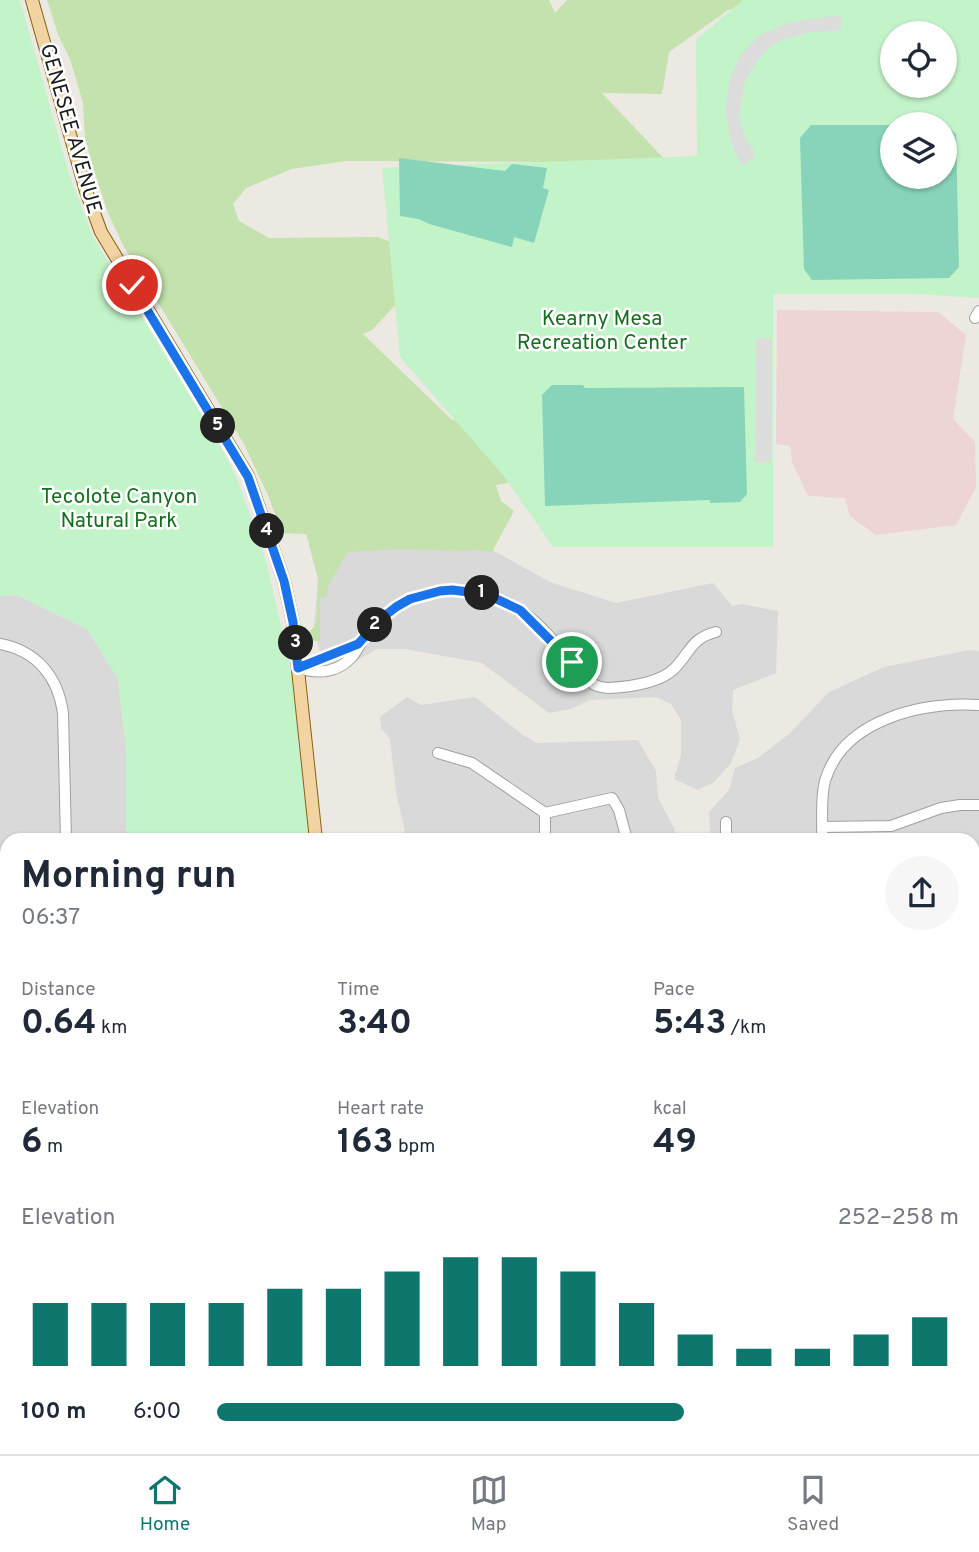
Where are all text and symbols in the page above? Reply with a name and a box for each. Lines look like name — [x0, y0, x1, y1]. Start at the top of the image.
map controls — [880, 21, 957, 189]
button: locate — [880, 21, 957, 98]
street label: GENESEE AVENUE — [33, 41, 107, 217]
button: layers — [880, 112, 957, 189]
pin — [102, 255, 162, 315]
icon: check — [113, 266, 151, 304]
park label: Kearny Mesa Recreation Center — [517, 306, 687, 357]
pin: 5 — [200, 408, 235, 444]
text: 5 — [212, 413, 223, 437]
park label: Tecolote Canyon Natural Park — [41, 484, 197, 535]
pin: 4 — [250, 514, 284, 548]
text: 4 — [260, 518, 273, 542]
pin: 1 — [464, 576, 500, 610]
text: 1 — [478, 580, 485, 604]
pin: 2 — [358, 608, 392, 642]
text: 2 — [369, 612, 380, 636]
pin: 3 — [278, 626, 314, 660]
text: 3 — [290, 630, 301, 654]
pin — [542, 632, 602, 692]
icon: arrive — [553, 643, 591, 681]
text: Morning run — [21, 853, 237, 902]
button: share — [885, 856, 959, 930]
text: 06:37 — [21, 904, 80, 933]
text: Distance — [21, 978, 96, 1002]
text: Time — [337, 978, 380, 1002]
text: Pace — [653, 978, 695, 1002]
text: 0.64 — [21, 1002, 97, 1046]
text: 3:40 — [337, 1002, 412, 1046]
text: 5:43 — [653, 1002, 726, 1046]
text: km — [97, 1016, 127, 1040]
text: /km — [726, 1016, 766, 1040]
text: Elevation — [21, 1097, 99, 1121]
text: Heart rate — [337, 1097, 424, 1121]
text: kcal — [653, 1097, 687, 1121]
text: 6 — [21, 1121, 43, 1165]
text: 163 — [337, 1121, 394, 1165]
text: 49 — [653, 1121, 697, 1165]
text: m — [43, 1135, 63, 1159]
text: bpm — [394, 1135, 435, 1159]
text: Elevation — [21, 1204, 116, 1233]
text: 252–258 m — [838, 1204, 959, 1233]
text: 100 m — [21, 1398, 86, 1427]
text: 6:00 — [133, 1398, 181, 1427]
tab: Home — [140, 1471, 190, 1537]
tab: Map — [470, 1471, 508, 1537]
tab: Saved — [787, 1471, 839, 1537]

